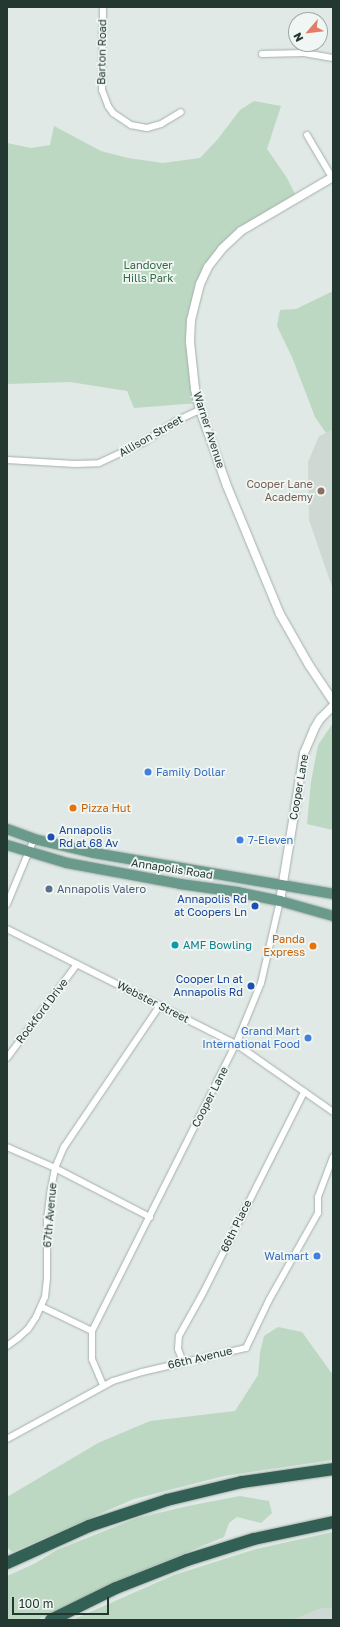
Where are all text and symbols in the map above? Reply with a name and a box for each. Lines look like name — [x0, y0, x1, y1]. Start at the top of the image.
north arrow — [288, 12, 328, 52]
street label: Barton Road — [95, 19, 109, 85]
text: N — [290, 31, 306, 44]
park label: Landover Hills Park — [123, 259, 173, 285]
street label: Warner Avenue — [190, 390, 228, 470]
street label: Allison Street — [117, 412, 185, 460]
place label: Cooper Lane Academy — [246, 478, 313, 504]
marker: Cooper Lane Academy — [316, 486, 326, 496]
street label: Cooper Lane — [287, 753, 311, 821]
place label: Family Dollar — [156, 765, 225, 779]
marker: Family Dollar — [143, 767, 153, 777]
place label: Pizza Hut — [81, 801, 131, 815]
marker: Pizza Hut — [68, 803, 78, 813]
place label: Annapolis Rd at 68 Av — [59, 824, 118, 850]
marker: Annapolis Rd at 68 Av — [46, 832, 56, 842]
place label: 7-Eleven — [248, 833, 293, 847]
marker: 7-Eleven — [235, 835, 245, 845]
street label: Annapolis Road — [130, 856, 214, 882]
place label: Annapolis Valero — [57, 882, 146, 896]
marker: Annapolis Valero — [44, 884, 54, 894]
place label: Annapolis Rd at Coopers Ln — [174, 893, 247, 919]
marker: Annapolis Rd at Coopers Ln — [250, 901, 260, 911]
place label: Panda Express — [263, 933, 305, 959]
place label: AMF Bowling — [183, 938, 252, 952]
marker: AMF Bowling — [170, 940, 180, 950]
marker: Panda Express — [308, 941, 318, 951]
place label: Cooper Ln at Annapolis Rd — [173, 973, 243, 999]
street label: Rockford Drive — [13, 976, 71, 1046]
street label: Webster Street — [115, 978, 191, 1026]
marker: Cooper Ln at Annapolis Rd — [246, 981, 256, 991]
place label: Grand Mart International Food — [202, 1025, 300, 1051]
marker: Grand Mart International Food — [303, 1033, 313, 1043]
street label: Cooper Lane — [189, 1064, 231, 1130]
street label: 67th Avenue — [41, 1182, 59, 1248]
street label: 66th Place — [218, 1198, 254, 1254]
place label: Walmart — [264, 1249, 309, 1263]
marker: Walmart — [312, 1251, 322, 1261]
street label: 66th Avenue — [166, 1344, 234, 1372]
scale bar — [14, 1589, 111, 1615]
text: 100 m — [19, 1596, 53, 1611]

